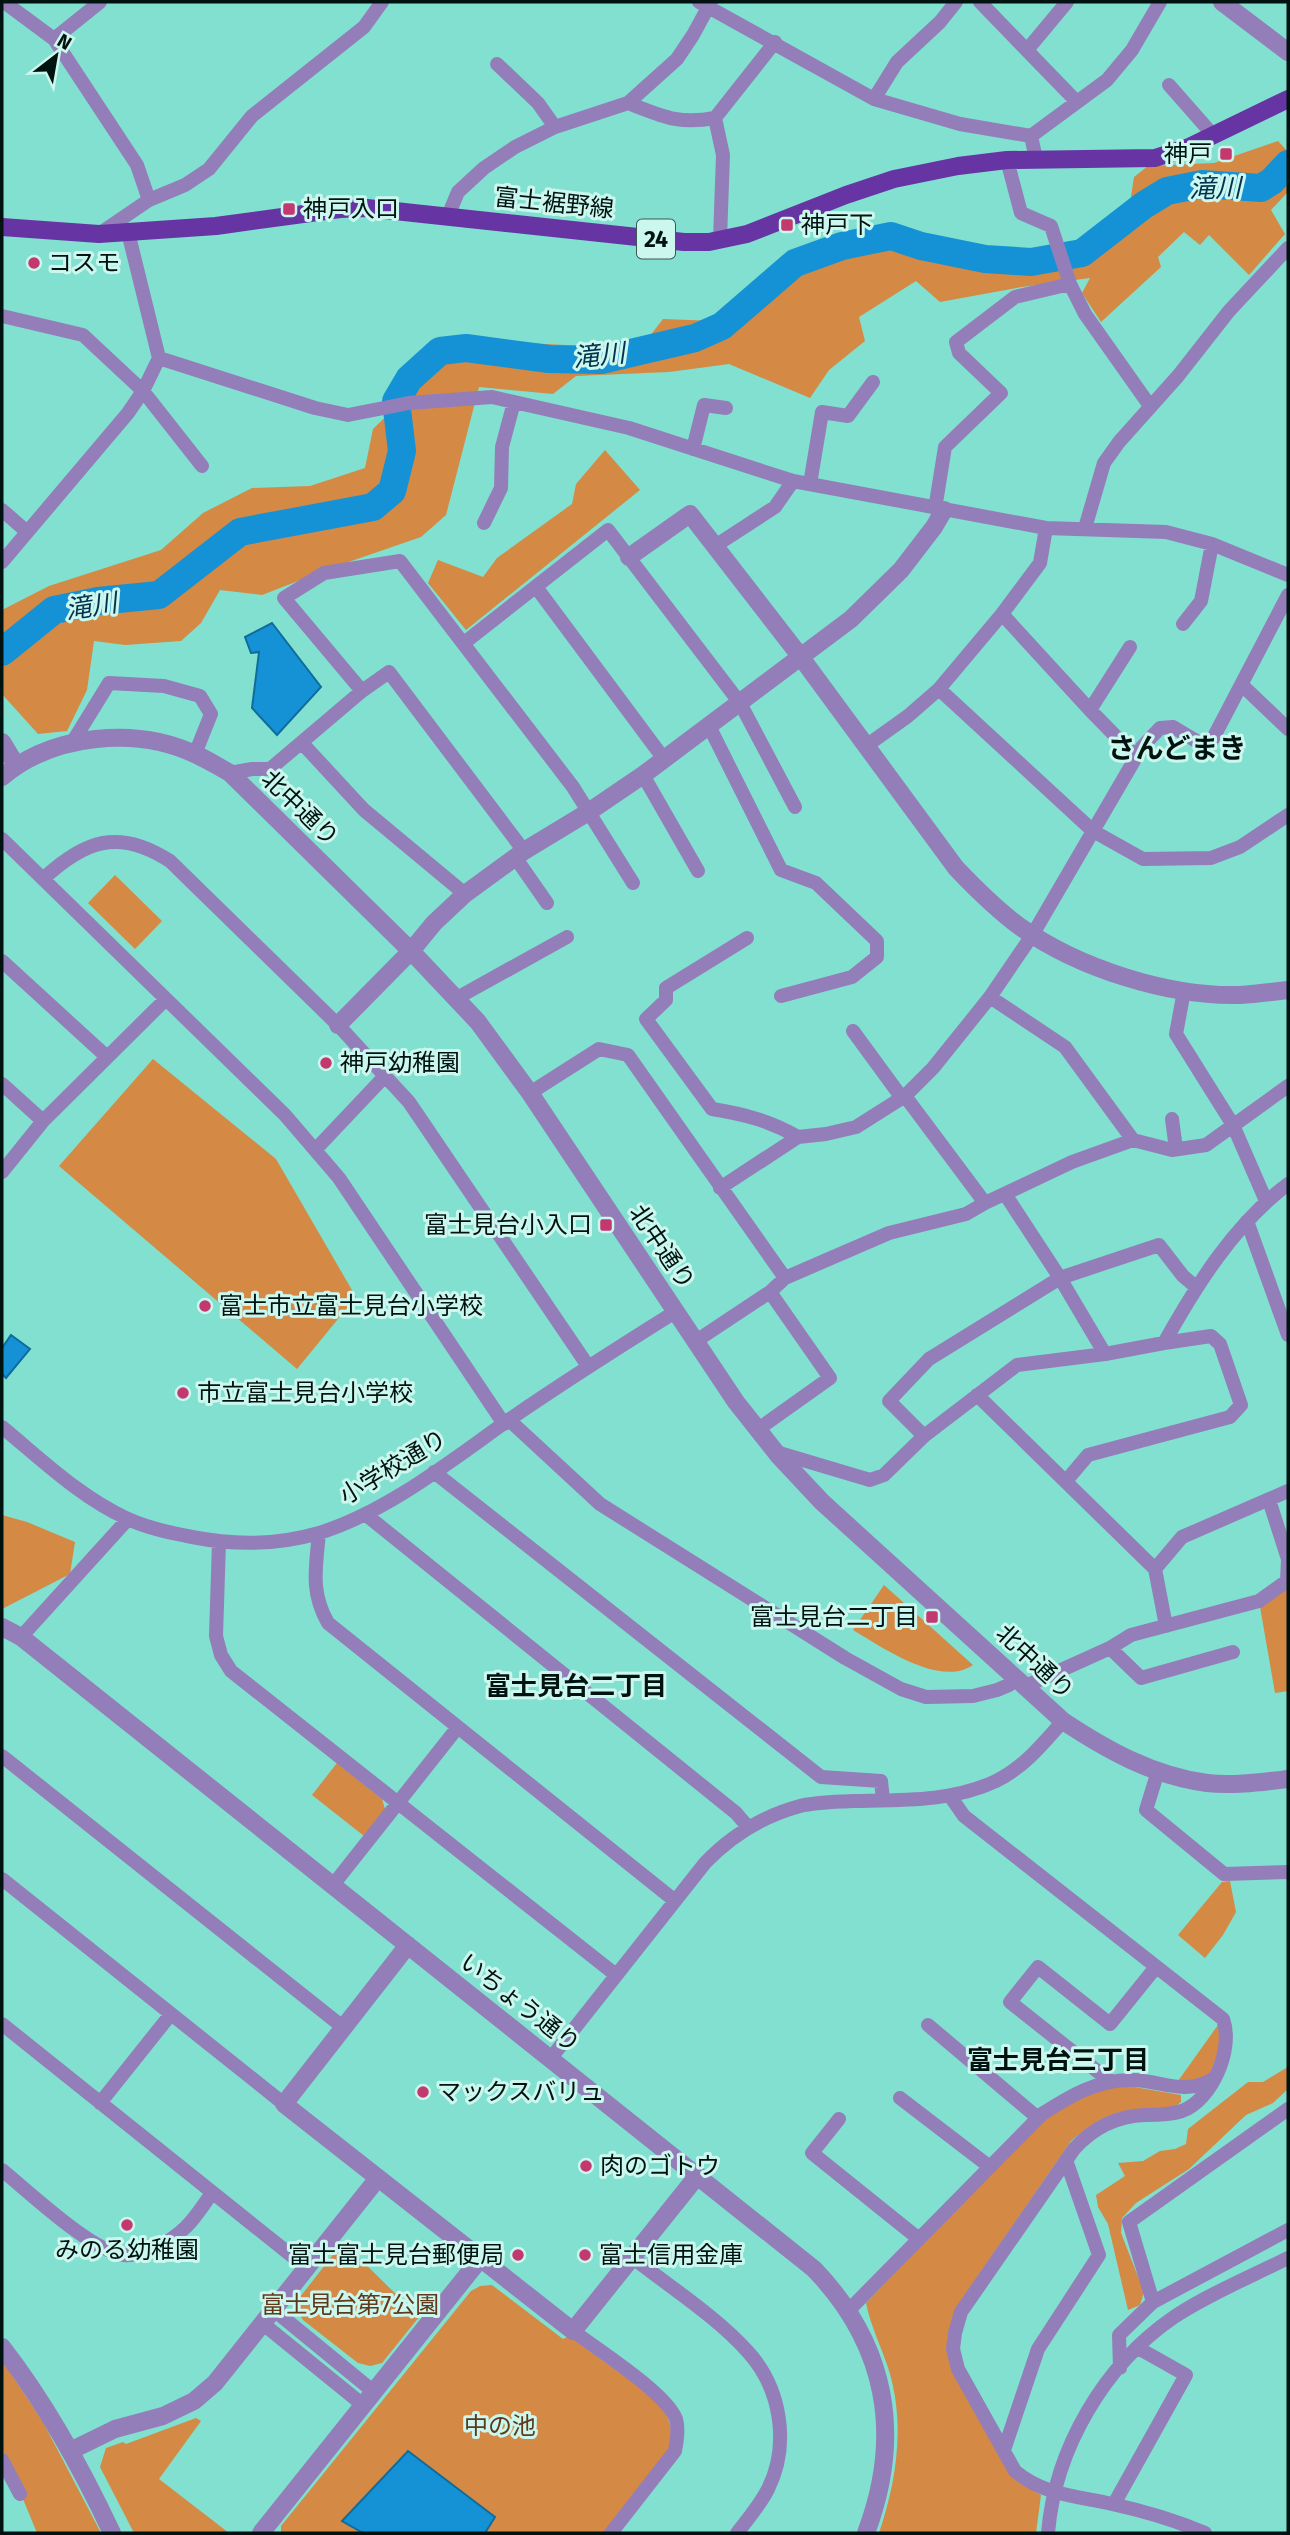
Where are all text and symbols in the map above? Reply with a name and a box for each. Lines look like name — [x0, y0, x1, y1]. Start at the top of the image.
north arrow — [21, 21, 91, 91]
text: N — [53, 29, 76, 55]
place label: 神戸 — [1164, 140, 1212, 168]
marker: 神戸 — [1218, 146, 1234, 162]
water label: 滝川 — [1189, 172, 1244, 204]
street label: 富士裾野線 — [493, 183, 615, 223]
place label: 神戸入口 — [303, 195, 399, 223]
marker: 神戸入口 — [281, 201, 297, 217]
place label: 神戸下 — [801, 211, 873, 239]
marker: 神戸下 — [779, 217, 795, 233]
road number: 24 — [637, 220, 675, 258]
place label: コスモ — [48, 249, 120, 277]
marker: コスモ — [26, 255, 42, 271]
water label: 滝川 — [572, 337, 630, 374]
water label: 滝川 — [63, 587, 122, 626]
district label: さんどまき — [1107, 732, 1247, 765]
street label: 北中通り — [256, 765, 344, 851]
place label: 神戸幼稚園 — [340, 1049, 460, 1077]
marker: 神戸幼稚園 — [318, 1055, 334, 1071]
street label: 北中通り — [624, 1199, 700, 1295]
place label: 富士見台小入口 — [424, 1211, 592, 1239]
marker: 富士見台小入口 — [598, 1217, 614, 1233]
place label: 富士市立富士見台小学校 — [219, 1292, 483, 1320]
marker: 富士市立富士見台小学校 — [197, 1298, 213, 1314]
place label: 市立富士見台小学校 — [197, 1379, 413, 1407]
marker: 市立富士見台小学校 — [175, 1385, 191, 1401]
street label: 小学校通り — [334, 1424, 452, 1510]
place label: 富士見台二丁目 — [750, 1603, 918, 1631]
marker: 富士見台二丁目 — [924, 1609, 940, 1625]
street label: 北中通り — [990, 1619, 1080, 1705]
district label: 富士見台二丁目 — [485, 1671, 667, 1702]
street label: いちょう通り — [455, 1948, 585, 2058]
district label: 富士見台三丁目 — [967, 2045, 1149, 2076]
place label: マックスバリュ — [437, 2078, 604, 2106]
marker: マックスバリュ — [415, 2084, 431, 2100]
place label: 肉のゴトウ — [600, 2152, 720, 2180]
marker: 肉のゴトウ — [578, 2158, 594, 2174]
marker: みのる幼稚園 — [119, 2217, 135, 2233]
place label: みのる幼稚園 — [55, 2236, 199, 2264]
place label: 富士富士見台郵便局 — [288, 2241, 504, 2269]
place label: 富士信用金庫 — [599, 2241, 743, 2269]
marker: 富士富士見台郵便局 — [510, 2247, 526, 2263]
marker: 富士信用金庫 — [577, 2247, 593, 2263]
park label: 富士見台第7公園 — [261, 2291, 439, 2319]
park label: 中の池 — [464, 2412, 536, 2440]

